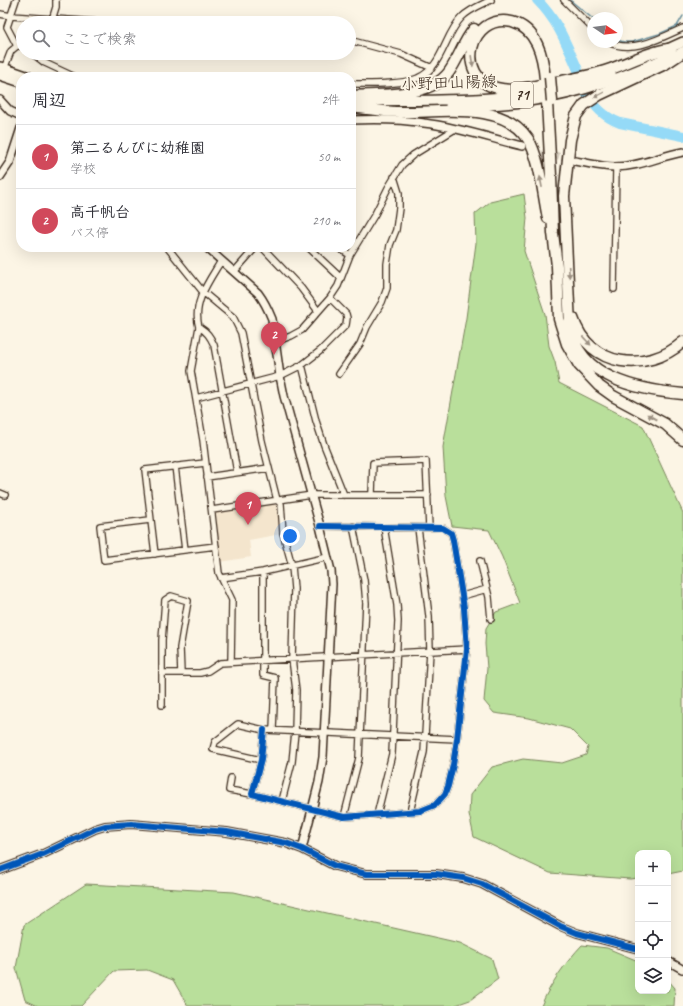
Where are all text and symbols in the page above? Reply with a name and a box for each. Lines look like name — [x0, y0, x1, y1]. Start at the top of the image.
north arrow — [587, 12, 623, 48]
search box — [16, 16, 356, 60]
icon: search — [30, 27, 52, 49]
text: ここで検索 — [62, 30, 137, 49]
one-way arrow — [469, 55, 475, 67]
street label: 小野田山陽線 — [401, 71, 497, 95]
road number: 71 — [511, 82, 533, 108]
text: 周辺 — [32, 90, 66, 111]
text: 2件 — [321, 92, 340, 108]
one-way arrow — [593, 92, 604, 99]
text: 第二るんびに幼稚園 — [70, 139, 205, 158]
text: 1 — [42, 149, 48, 165]
text: 50 m — [318, 149, 340, 165]
text: 学校 — [70, 161, 96, 177]
one-way arrow — [537, 176, 543, 188]
text: 高千帆台 — [70, 203, 130, 222]
text: 2 — [42, 213, 48, 229]
text: 210 m — [312, 213, 340, 229]
text: バス停 — [70, 225, 109, 241]
one-way arrow — [565, 266, 572, 278]
pin: 2 — [261, 322, 287, 355]
one-way arrow — [582, 336, 591, 346]
one-way arrow — [646, 413, 658, 420]
pin: 1 — [235, 492, 261, 525]
your location — [280, 526, 300, 546]
map controls — [635, 850, 671, 994]
button: + — [635, 850, 671, 886]
button: − — [635, 886, 671, 922]
button: locate — [635, 922, 671, 958]
button: layers — [635, 958, 671, 994]

